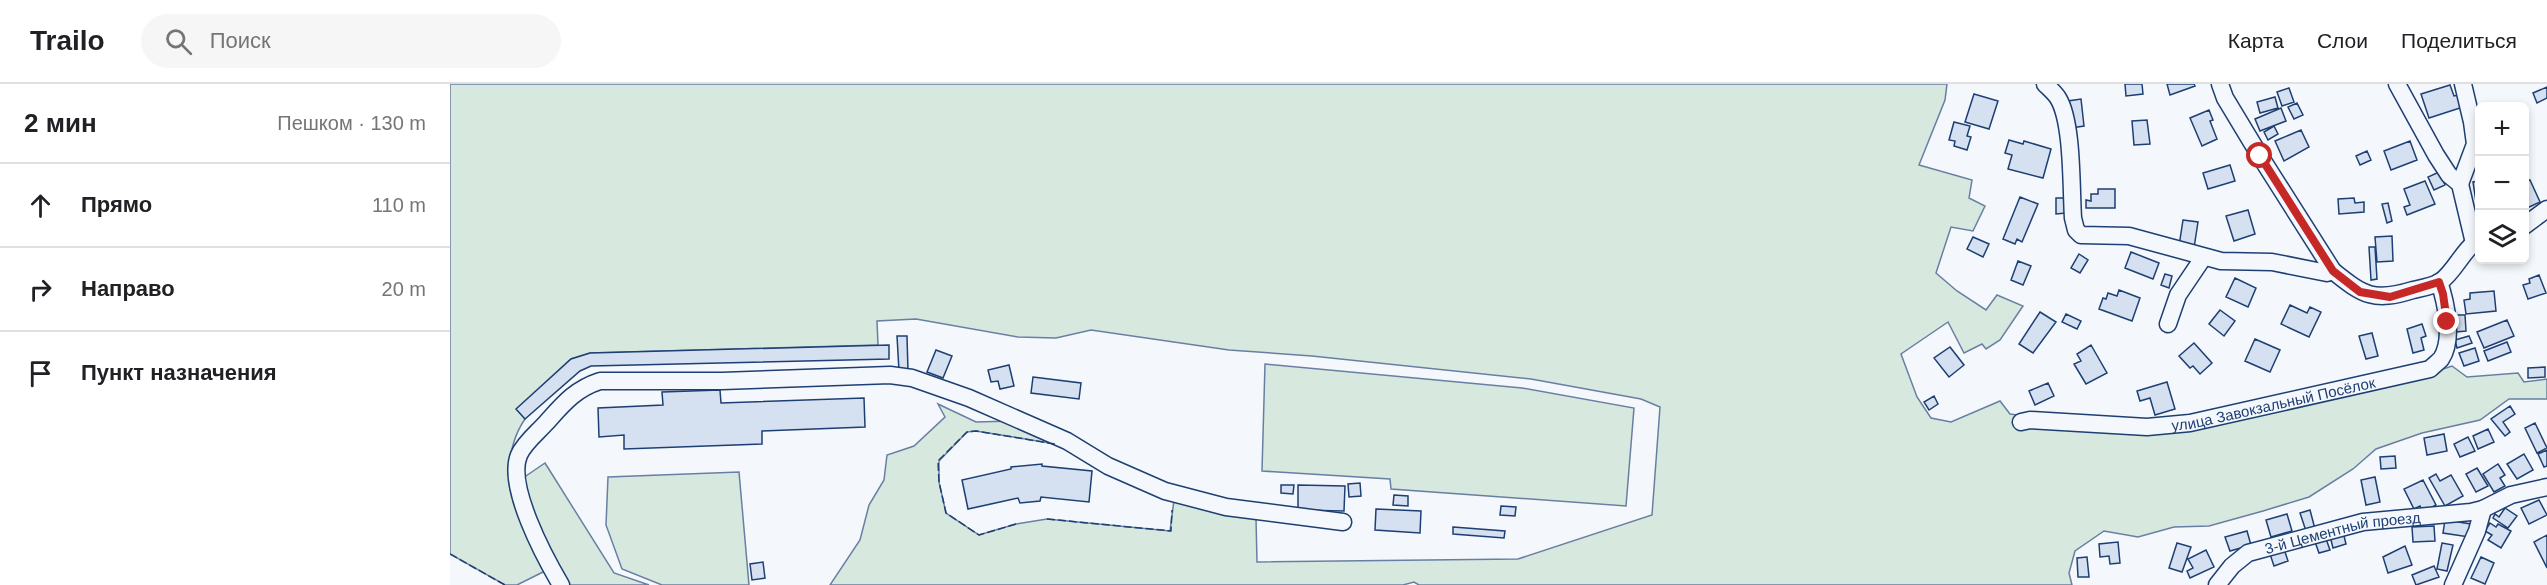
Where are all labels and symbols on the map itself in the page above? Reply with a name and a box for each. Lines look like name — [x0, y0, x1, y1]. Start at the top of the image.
route start — [2246, 142, 2272, 168]
route end — [2433, 308, 2459, 334]
street label: улица Завокзальный Посёлок — [2171, 373, 2377, 433]
street label: 3-й Цементный проезд — [2263, 508, 2421, 557]

